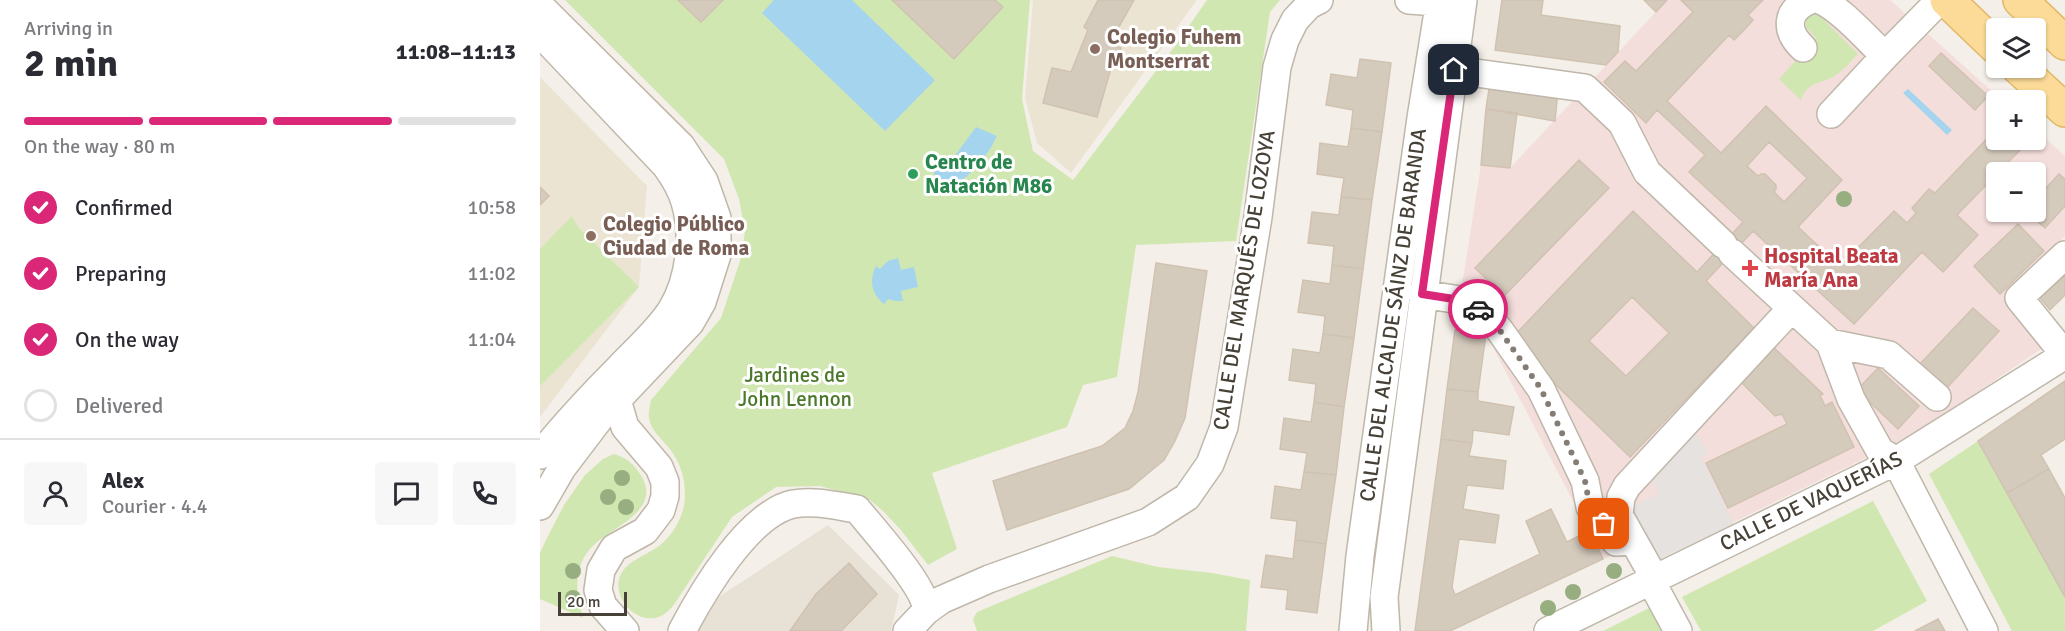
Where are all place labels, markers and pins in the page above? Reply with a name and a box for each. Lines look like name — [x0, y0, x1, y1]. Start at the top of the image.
place label: Colegio Fuhem Montserrat — [1107, 24, 1241, 74]
marker: Colegio Fuhem Montserrat — [1088, 42, 1102, 56]
pin — [1428, 44, 1479, 95]
place label: Centro de Natación M86 — [925, 149, 1052, 199]
marker: Centro de Natación M86 — [906, 167, 920, 181]
place label: Colegio Público Ciudad de Roma — [603, 211, 749, 261]
marker: Colegio Público Ciudad de Roma — [584, 229, 598, 243]
place label: Hospital Beata María Ana — [1764, 243, 1899, 293]
marker: Hospital Beata María Ana — [1741, 259, 1759, 277]
pin — [1578, 498, 1629, 549]

